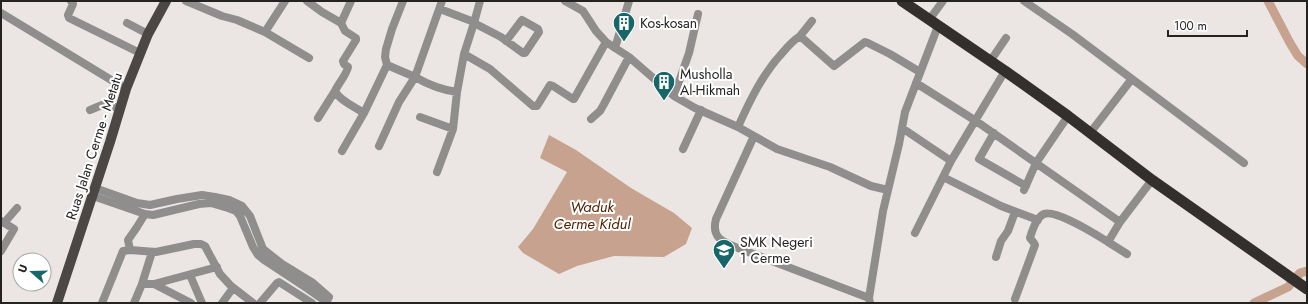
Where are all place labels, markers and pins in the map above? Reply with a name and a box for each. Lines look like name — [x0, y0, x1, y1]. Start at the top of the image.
building icon: Kos-kosan — [611, 10, 637, 43]
place label: Kos-kosan — [640, 13, 697, 33]
place label: Musholla Al-Hikmah — [680, 64, 740, 100]
building icon: Musholla Al-Hikmah — [651, 69, 677, 102]
place label: SMK Negeri 1 Cerme — [740, 232, 813, 268]
school or university icon: SMK Negeri 1 Cerme — [711, 237, 737, 270]

